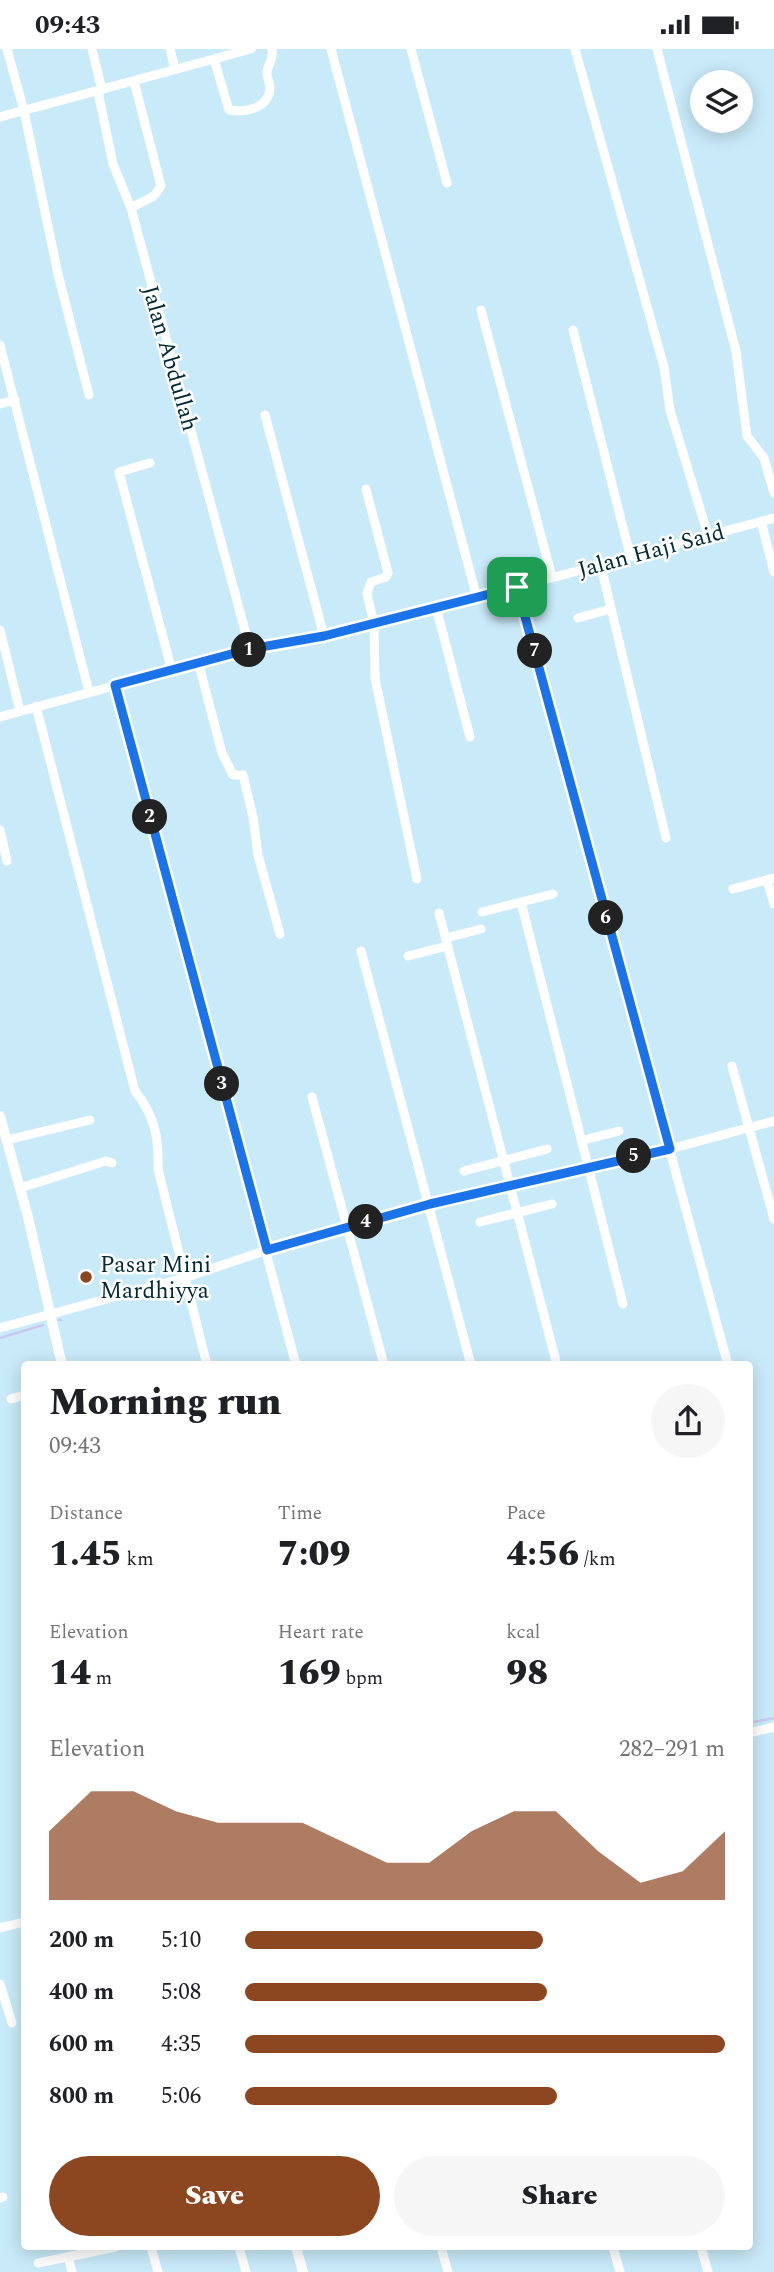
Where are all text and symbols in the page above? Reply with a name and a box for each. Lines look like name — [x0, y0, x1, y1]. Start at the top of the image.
text: 09:43 — [35, 5, 100, 45]
map controls — [690, 70, 753, 133]
button: layers — [690, 70, 753, 133]
street label: Jalan Abdullah — [132, 281, 207, 435]
street label: Jalan Haji Said — [574, 515, 729, 588]
pin — [487, 557, 547, 617]
icon: arrive — [498, 568, 536, 606]
pin: 1 — [232, 633, 266, 667]
pin: 7 — [518, 633, 552, 669]
text: 1 — [243, 635, 254, 664]
text: 7 — [529, 636, 540, 665]
pin: 2 — [132, 799, 168, 835]
text: 2 — [144, 802, 155, 831]
pin: 6 — [588, 901, 624, 935]
text: 6 — [600, 903, 611, 932]
pin: 3 — [204, 1067, 240, 1101]
text: 3 — [216, 1069, 227, 1098]
pin: 5 — [616, 1139, 652, 1173]
text: 5 — [628, 1141, 639, 1170]
pin: 4 — [348, 1205, 384, 1239]
text: 4 — [360, 1207, 371, 1236]
place label: Pasar Mini Mardhiyya — [100, 1248, 211, 1309]
marker: Pasar Mini Mardhiyya — [78, 1269, 94, 1285]
text: Morning run — [49, 1374, 282, 1432]
button: share — [651, 1384, 725, 1458]
text: 09:43 — [49, 1429, 101, 1464]
text: Distance — [49, 1499, 123, 1528]
text: Time — [278, 1499, 322, 1528]
text: Pace — [506, 1499, 546, 1528]
text: 1.45 — [49, 1528, 122, 1581]
text: 7:09 — [278, 1528, 350, 1581]
text: 4:56 — [506, 1528, 579, 1581]
text: km — [122, 1545, 154, 1574]
text: /km — [579, 1545, 616, 1574]
text: Elevation — [49, 1618, 129, 1647]
text: Heart rate — [278, 1618, 364, 1647]
text: kcal — [506, 1618, 540, 1647]
text: 14 — [49, 1647, 91, 1700]
text: 169 — [278, 1647, 341, 1700]
text: 98 — [506, 1647, 548, 1700]
text: m — [91, 1664, 112, 1693]
text: bpm — [341, 1664, 383, 1693]
text: Elevation — [49, 1732, 145, 1767]
text: 282–291 m — [619, 1732, 725, 1767]
text: 200 m — [49, 1923, 114, 1958]
text: 5:10 — [161, 1923, 201, 1958]
text: 400 m — [49, 1975, 114, 2010]
text: 5:08 — [161, 1975, 201, 2010]
text: 600 m — [49, 2027, 114, 2062]
text: 4:35 — [161, 2027, 201, 2062]
text: 800 m — [49, 2079, 114, 2114]
text: 5:06 — [161, 2079, 201, 2114]
button: Save — [49, 2156, 380, 2236]
button: Share — [394, 2156, 725, 2236]

